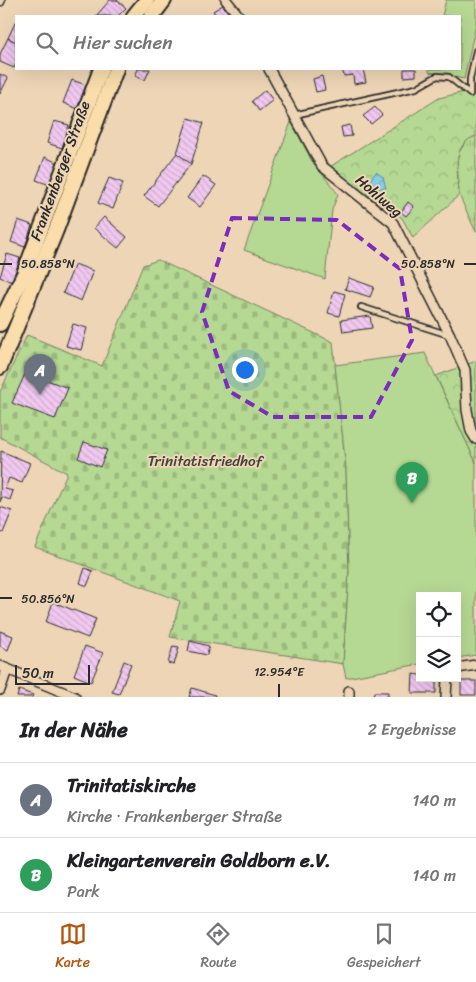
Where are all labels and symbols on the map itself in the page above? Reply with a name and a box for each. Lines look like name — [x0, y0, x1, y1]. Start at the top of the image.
street label: Frankenberger Straße — [23, 97, 97, 245]
street label: Hohlweg — [349, 168, 409, 224]
text: 50.858°N — [21, 253, 76, 275]
text: 50.858°N — [401, 253, 456, 275]
pin: A — [24, 354, 56, 395]
your location — [232, 357, 258, 383]
park label: Trinitatisfriedhof — [148, 448, 265, 474]
pin: B — [396, 462, 428, 503]
text: 50.856°N — [21, 588, 75, 610]
text: 12.954°E — [254, 661, 305, 683]
scale bar — [15, 662, 90, 685]

